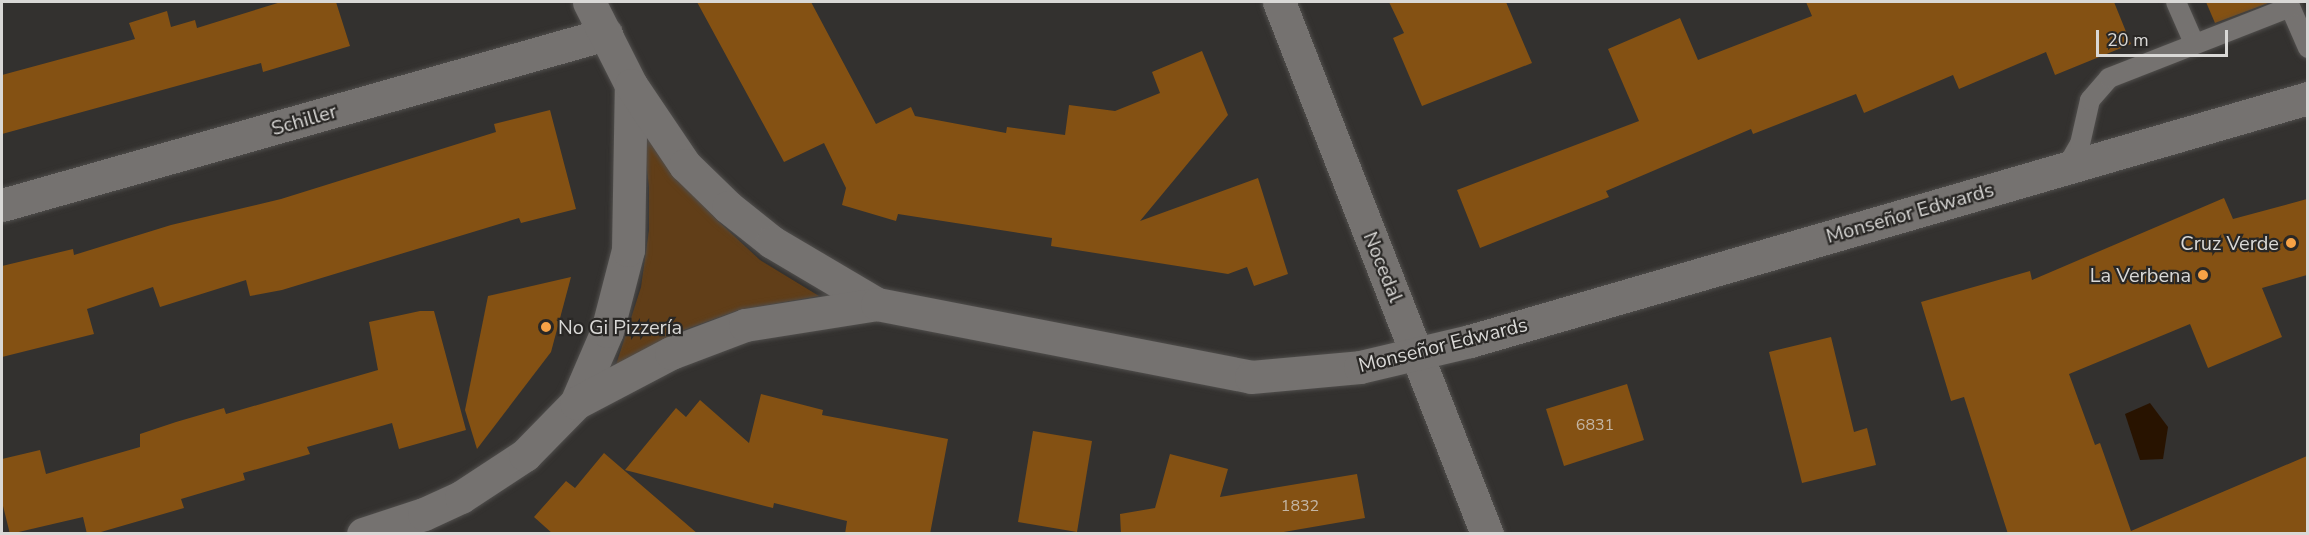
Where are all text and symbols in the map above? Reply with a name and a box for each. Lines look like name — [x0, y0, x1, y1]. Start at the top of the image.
scale bar — [2099, 18, 2231, 56]
text: 20 m — [2107, 28, 2149, 52]
street label: Schiller — [268, 99, 340, 141]
street label: Monseñor Edwards — [1823, 178, 1997, 248]
street label: Nocedal — [1358, 228, 1408, 306]
place label: Cruz Verde — [2180, 231, 2279, 255]
marker: Cruz Verde — [2284, 236, 2298, 250]
place label: La Verbena — [2090, 263, 2191, 287]
marker: La Verbena — [2196, 268, 2210, 282]
street label: Monseñor Edwards — [1356, 312, 1530, 378]
place label: No Gi Pizzería — [558, 315, 682, 339]
marker: No Gi Pizzería — [539, 320, 553, 334]
house number: 6831 — [1576, 415, 1614, 435]
house number: 1832 — [1281, 496, 1319, 516]

